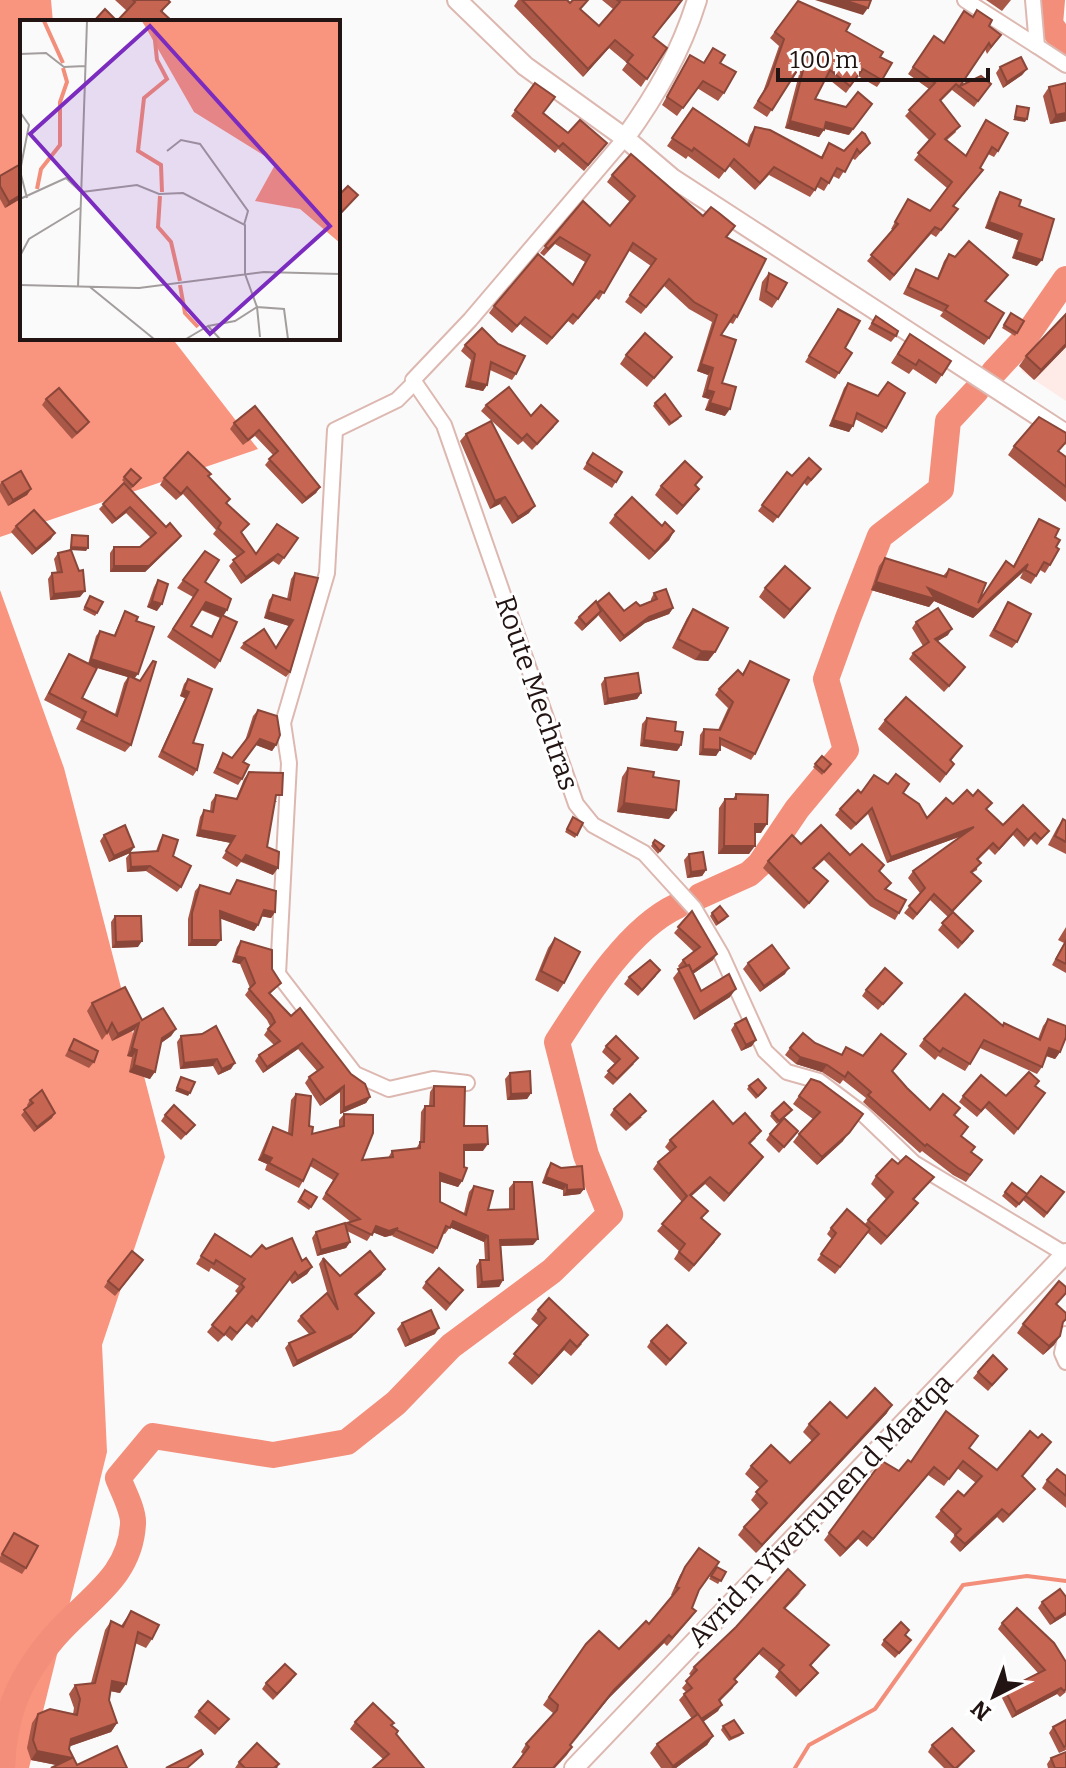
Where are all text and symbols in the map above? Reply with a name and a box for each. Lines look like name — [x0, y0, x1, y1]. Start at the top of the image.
inset map — [20, 20, 340, 340]
scale bar — [778, 32, 988, 82]
text: 100 m — [790, 46, 858, 74]
street label: Route Mechtras — [488, 591, 586, 795]
street label: Avrid n Yivetṛunen d Maatqa — [681, 1366, 959, 1654]
north arrow — [954, 1656, 1034, 1736]
text: N — [966, 1695, 996, 1726]

